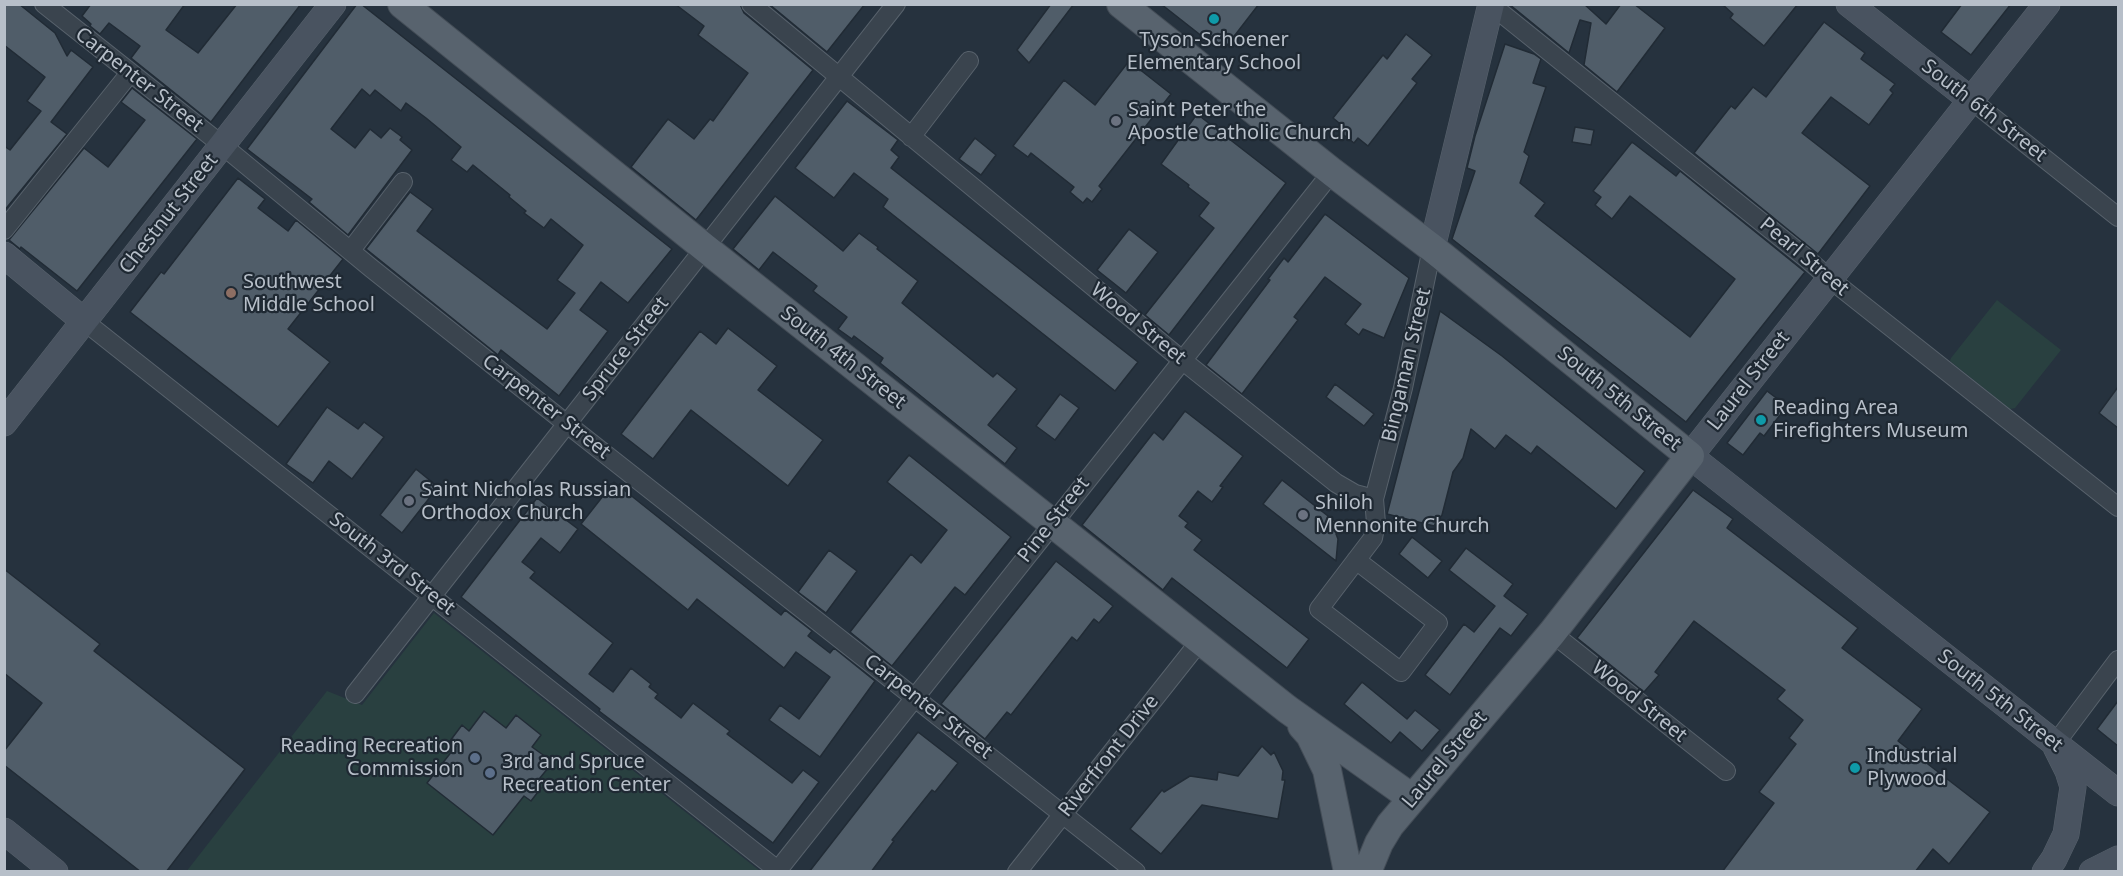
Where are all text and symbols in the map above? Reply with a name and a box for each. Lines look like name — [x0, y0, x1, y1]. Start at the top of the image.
marker: Tyson-Schoener Elementary School — [1207, 12, 1221, 26]
street label: Carpenter Street — [70, 23, 208, 137]
place label: Tyson-Schoener Elementary School — [1127, 28, 1301, 75]
street label: South 6th Street — [1917, 55, 2051, 167]
place label: Saint Peter the Apostle Catholic Church — [1128, 98, 1351, 145]
marker: Saint Peter the Apostle Catholic Church — [1109, 114, 1123, 128]
street label: Chestnut Street — [115, 149, 223, 279]
street label: Pearl Street — [1755, 213, 1853, 301]
place label: Southwest Middle School — [243, 270, 375, 317]
street label: Wood Street — [1085, 278, 1191, 370]
marker: Southwest Middle School — [224, 286, 238, 300]
street label: Bingaman Street — [1378, 286, 1436, 444]
street label: Spruce Street — [578, 292, 674, 406]
street label: South 4th Street — [776, 302, 910, 414]
street label: Laurel Street — [1703, 327, 1795, 435]
street label: South 5th Street — [1552, 342, 1686, 456]
street label: Carpenter Street — [477, 350, 615, 464]
place label: Reading Area Firefighters Museum — [1773, 396, 1968, 443]
marker: Reading Area Firefighters Museum — [1754, 413, 1768, 427]
street label: Pine Street — [1013, 472, 1095, 568]
place label: Saint Nicholas Russian Orthodox Church — [421, 478, 631, 525]
place label: Shiloh Mennonite Church — [1315, 491, 1490, 538]
marker: Saint Nicholas Russian Orthodox Church — [402, 494, 416, 508]
street label: South 3rd Street — [324, 507, 460, 621]
marker: Shiloh Mennonite Church — [1296, 508, 1310, 522]
street label: South 5th Street — [1933, 645, 2067, 757]
street label: Carpenter Street — [859, 650, 997, 764]
street label: Wood Street — [1586, 656, 1692, 748]
street label: Riverfront Drive — [1054, 690, 1164, 822]
street label: Laurel Street — [1397, 707, 1493, 813]
place label: Reading Recreation Commission — [280, 734, 463, 781]
place label: Industrial Plywood — [1867, 744, 1957, 791]
place label: 3rd and Spruce Recreation Center — [502, 750, 671, 797]
marker: Reading Recreation Commission — [468, 751, 482, 765]
marker: Industrial Plywood — [1848, 761, 1862, 775]
marker: 3rd and Spruce Recreation Center — [483, 766, 497, 780]

